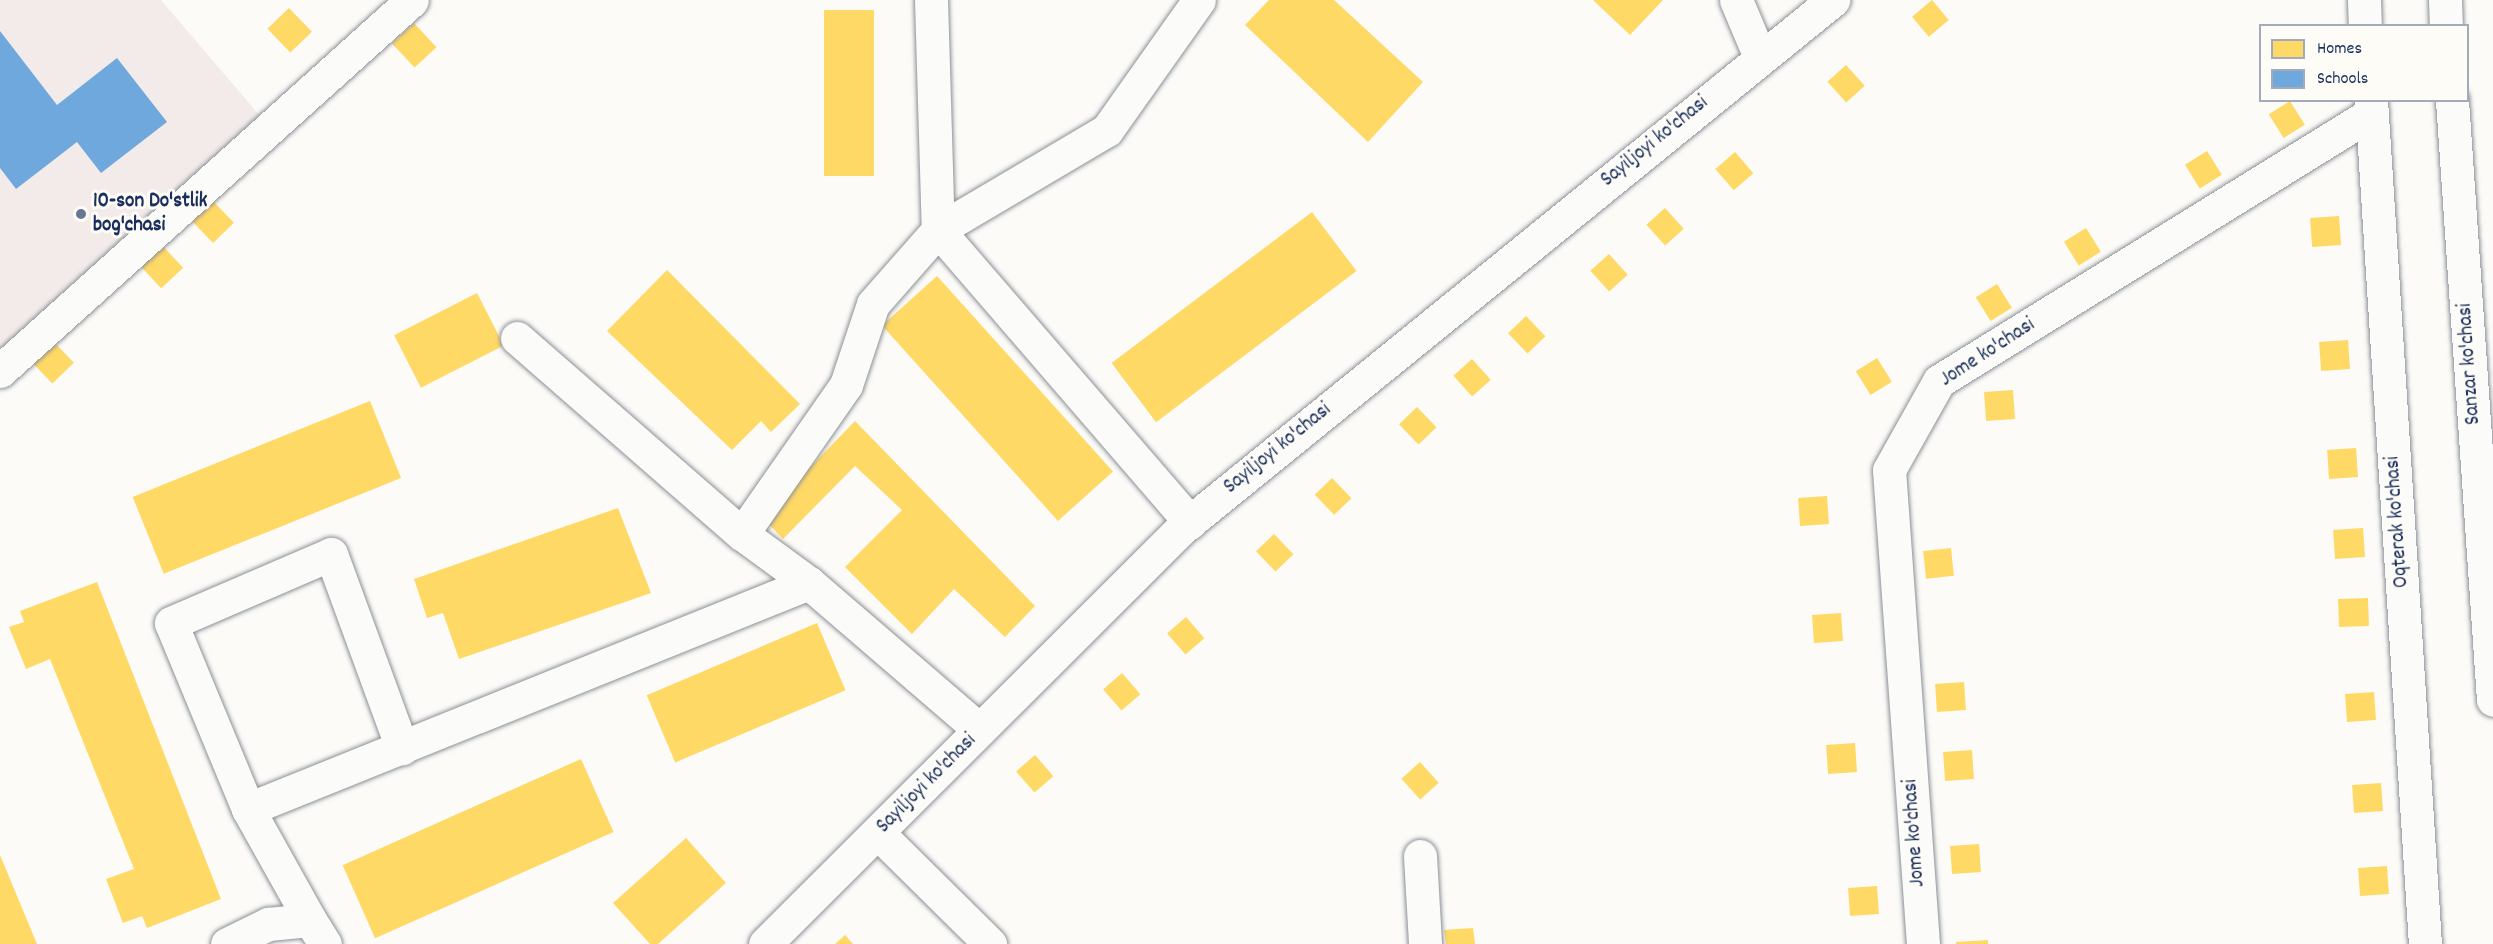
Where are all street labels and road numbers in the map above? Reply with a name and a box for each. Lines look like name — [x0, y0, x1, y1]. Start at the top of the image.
street label: Sayiljoyi ko'chasi — [1596, 91, 1714, 193]
street label: Sanzar ko'chasi — [2453, 302, 2487, 426]
street label: Jome ko'chasi — [1936, 313, 2040, 393]
street label: Sayiljoyi ko'chasi — [1219, 398, 1337, 500]
street label: Oqterak ko'chasi — [2381, 455, 2415, 589]
street label: Sayiljoyi ko'chasi — [872, 729, 982, 839]
street label: Jome ko'chasi — [1899, 778, 1931, 888]

